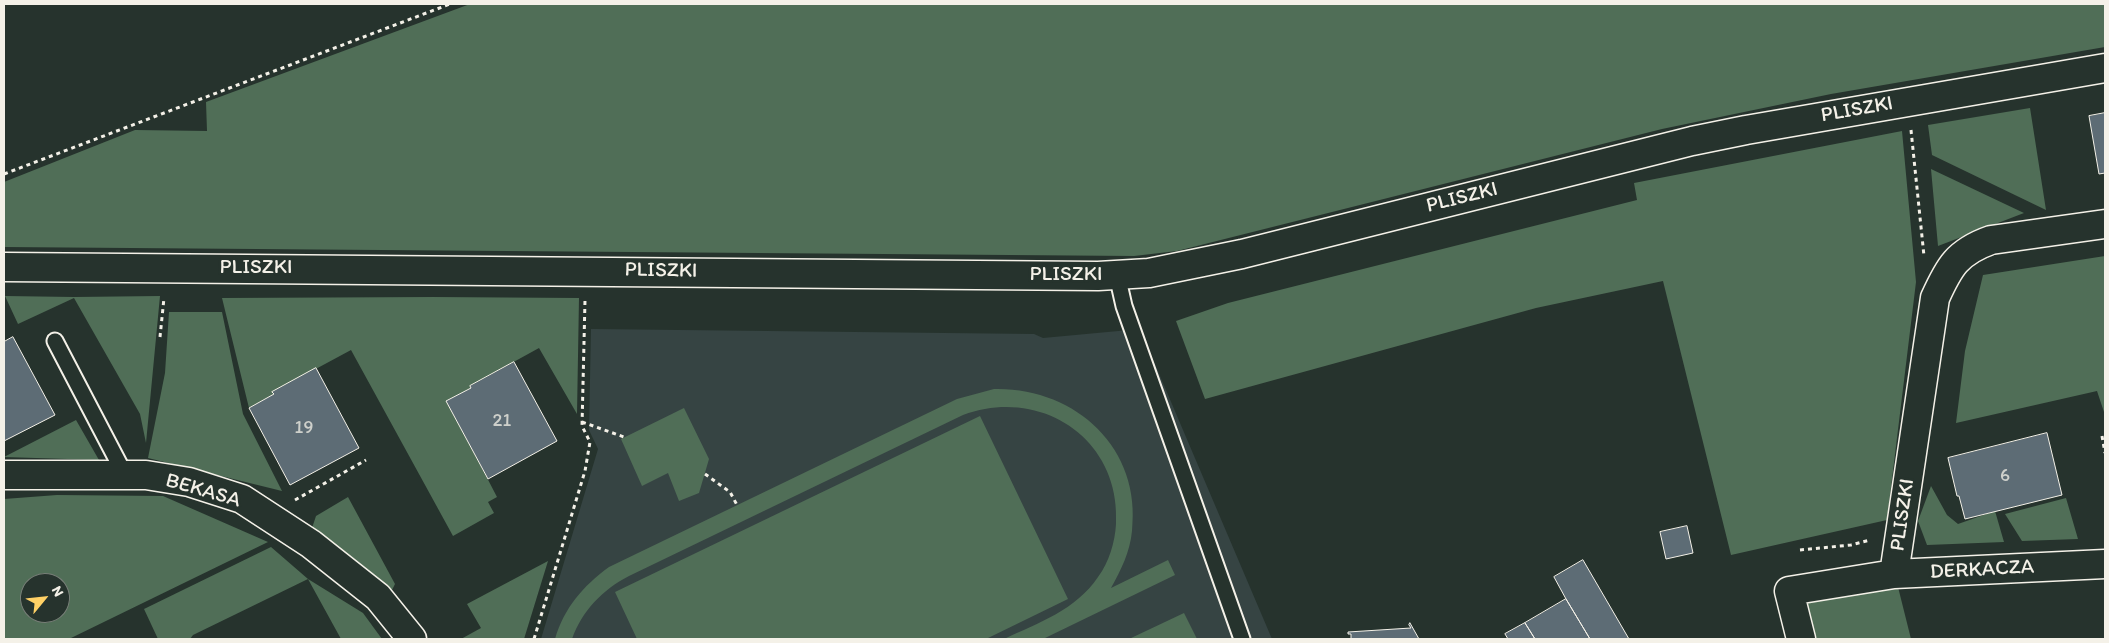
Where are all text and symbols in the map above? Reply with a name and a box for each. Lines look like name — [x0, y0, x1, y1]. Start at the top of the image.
street label: PLISZKI — [1819, 91, 1895, 129]
street label: PLISZKI — [1424, 177, 1500, 219]
street label: PLISZKI — [220, 255, 292, 281]
street label: PLISZKI — [624, 258, 698, 284]
street label: PLISZKI — [1030, 262, 1102, 288]
house number: 21 — [493, 410, 511, 432]
house number: 19 — [295, 417, 313, 439]
house number: 6 — [2000, 465, 2010, 487]
street label: BEKASA — [163, 468, 243, 514]
street label: PLISZKI — [1885, 477, 1921, 553]
street label: DERKACZA — [1929, 555, 2035, 585]
north arrow — [20, 573, 70, 623]
text: N — [48, 583, 68, 599]

